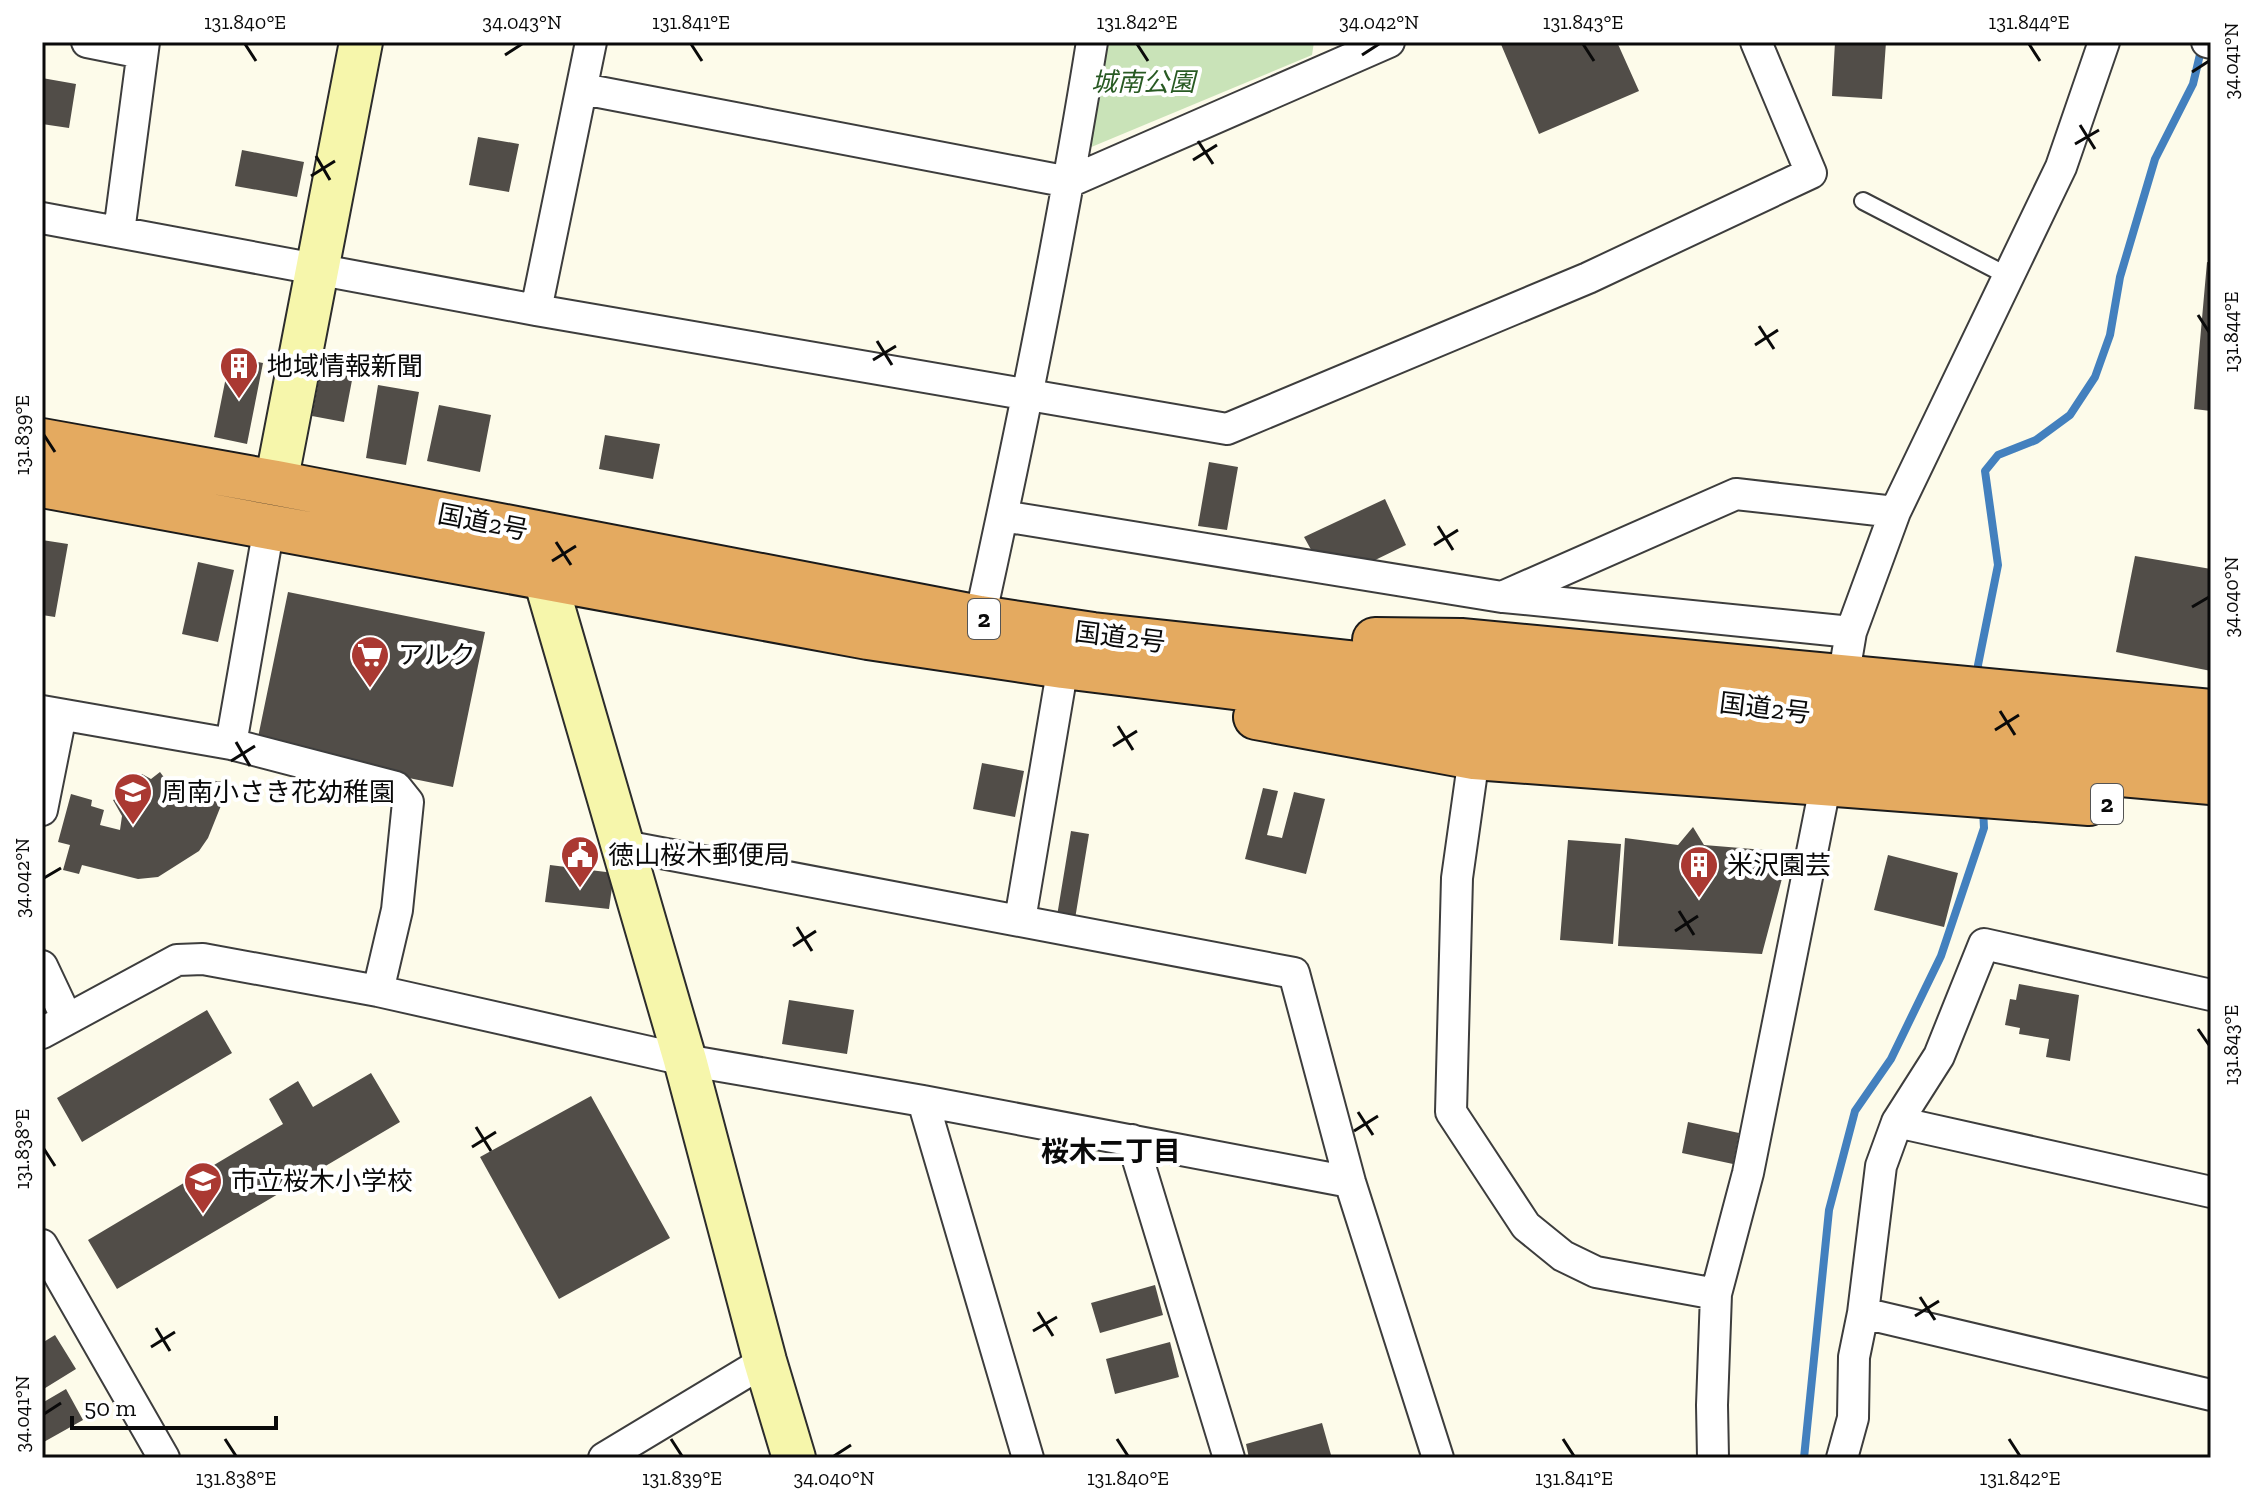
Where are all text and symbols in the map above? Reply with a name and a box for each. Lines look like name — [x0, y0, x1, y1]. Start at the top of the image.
text: 131.840°E — [204, 10, 286, 34]
text: 34.043°N — [482, 10, 562, 34]
text: 131.841°E — [652, 10, 730, 34]
text: 131.842°E — [1097, 10, 1177, 34]
text: 34.042°N — [1339, 10, 1419, 34]
text: 131.843°E — [1543, 10, 1623, 34]
text: 131.844°E — [1989, 10, 2069, 34]
text: 34.041°N — [2219, 22, 2243, 99]
park label: 城南公園 — [1091, 66, 1199, 98]
text: 131.844°E — [2219, 292, 2243, 372]
building icon: 地域情報新聞 — [218, 345, 260, 400]
place label: 地域情報新聞 — [267, 350, 423, 382]
text: 131.839°E — [10, 395, 34, 475]
street label: 国道2号 — [435, 498, 531, 546]
text: 34.040°N — [2219, 556, 2243, 638]
road number: 2 — [968, 599, 1000, 639]
street label: 国道2号 — [1073, 616, 1167, 658]
supermarket icon: アルク — [349, 634, 391, 689]
place label: アルク — [398, 639, 476, 671]
street label: 国道2号 — [1718, 687, 1812, 729]
school or university icon: 周南小さき花幼稚園 — [112, 771, 154, 826]
place label: 周南小さき花幼稚園 — [161, 776, 395, 808]
road number: 2 — [2091, 784, 2123, 824]
public building icon: 徳山桜木郵便局 — [559, 834, 601, 889]
text: 34.042°N — [10, 838, 34, 918]
place label: 徳山桜木郵便局 — [608, 839, 790, 871]
building icon: 米沢園芸 — [1678, 844, 1720, 899]
place label: 米沢園芸 — [1727, 849, 1831, 881]
text: 131.843°E — [2219, 1005, 2243, 1085]
text: 131.838°E — [10, 1109, 34, 1189]
district label: 桜木二丁目 — [1041, 1135, 1181, 1168]
school or university icon: 市立桜木小学校 — [182, 1160, 224, 1215]
place label: 市立桜木小学校 — [231, 1165, 413, 1197]
text: 34.041°N — [10, 1375, 34, 1452]
scale bar — [72, 1380, 276, 1430]
text: 50 m — [84, 1393, 137, 1422]
text: 131.838°E — [196, 1466, 276, 1490]
text: 131.839°E — [642, 1466, 722, 1490]
text: 34.040°N — [793, 1466, 875, 1490]
text: 131.840°E — [1087, 1466, 1169, 1490]
text: 131.841°E — [1535, 1466, 1613, 1490]
text: 131.842°E — [1980, 1466, 2060, 1490]

